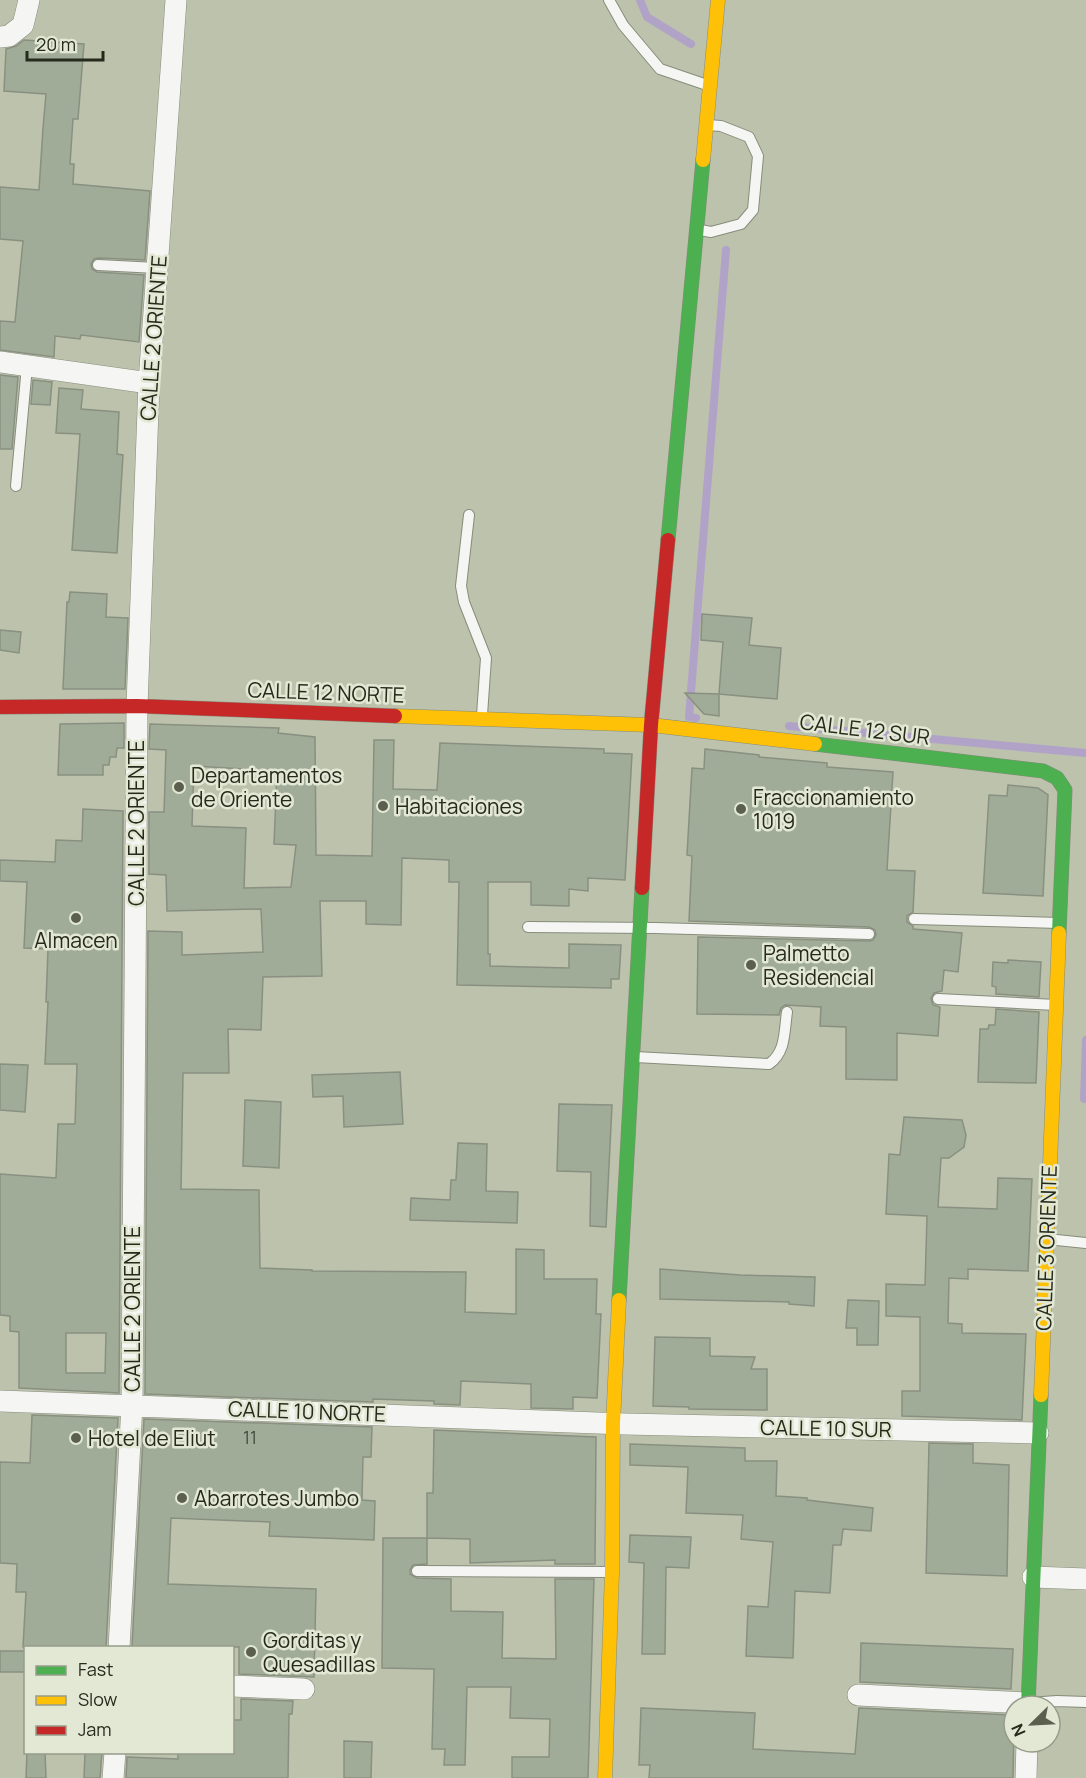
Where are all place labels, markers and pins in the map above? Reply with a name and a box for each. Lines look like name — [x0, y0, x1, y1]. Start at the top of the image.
place label: Departamentos de Oriente — [191, 761, 342, 813]
marker: Departamentos de Oriente — [172, 780, 186, 794]
place label: Fraccionamiento 1019 — [753, 783, 914, 835]
place label: Habitaciones — [395, 792, 523, 820]
marker: Habitaciones — [376, 799, 390, 813]
marker: Fraccionamiento 1019 — [734, 802, 748, 816]
marker: Almacen — [69, 911, 83, 925]
place label: Almacen — [34, 926, 118, 954]
place label: Palmetto Residencial — [763, 939, 874, 991]
marker: Palmetto Residencial — [744, 958, 758, 972]
place label: Hotel de Eliut — [88, 1424, 216, 1452]
marker: Hotel de Eliut — [69, 1431, 83, 1445]
place label: Abarrotes Jumbo — [194, 1484, 359, 1512]
marker: Abarrotes Jumbo — [175, 1491, 189, 1505]
place label: Gorditas y Quesadillas — [263, 1626, 375, 1678]
marker: Gorditas y Quesadillas — [244, 1645, 258, 1659]

